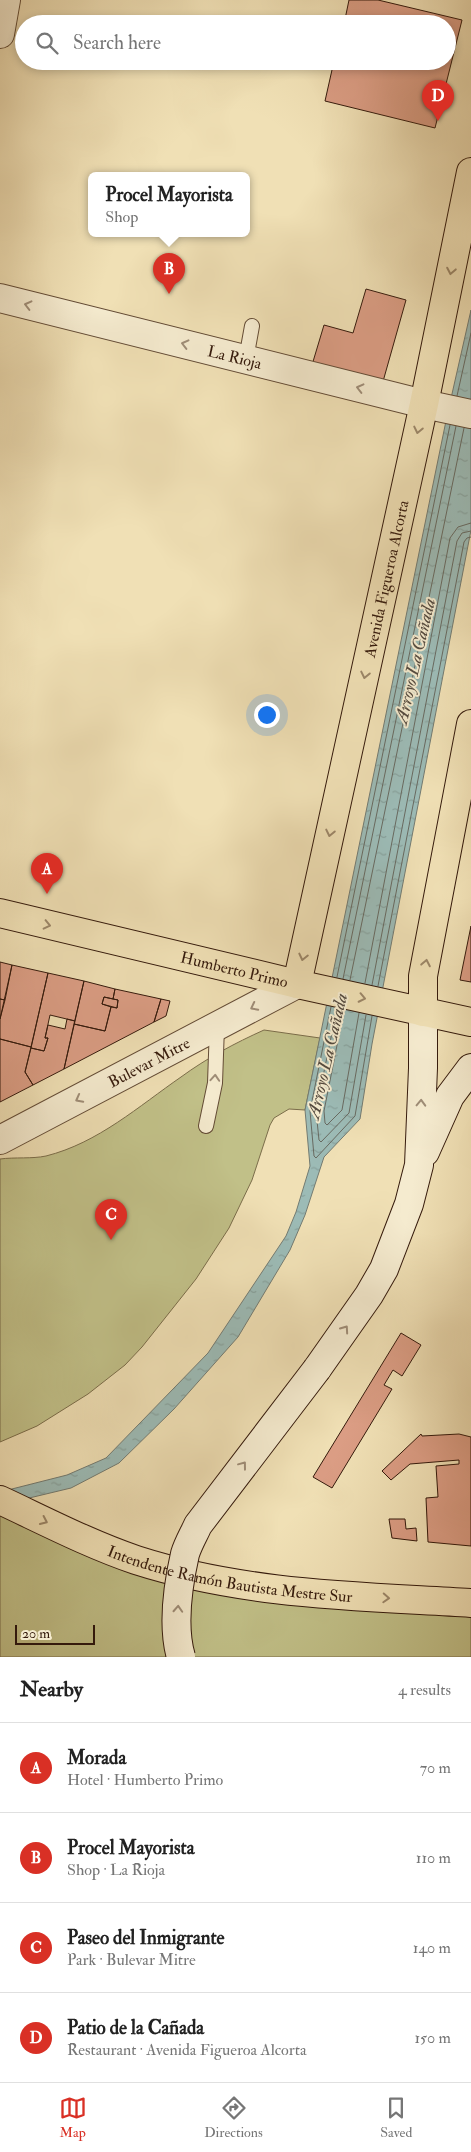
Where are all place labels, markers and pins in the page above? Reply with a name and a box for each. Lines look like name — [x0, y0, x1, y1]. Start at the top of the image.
pin: D — [422, 80, 454, 121]
pin: B — [153, 253, 185, 294]
pin: A — [31, 853, 63, 894]
pin: C — [95, 1199, 127, 1240]

